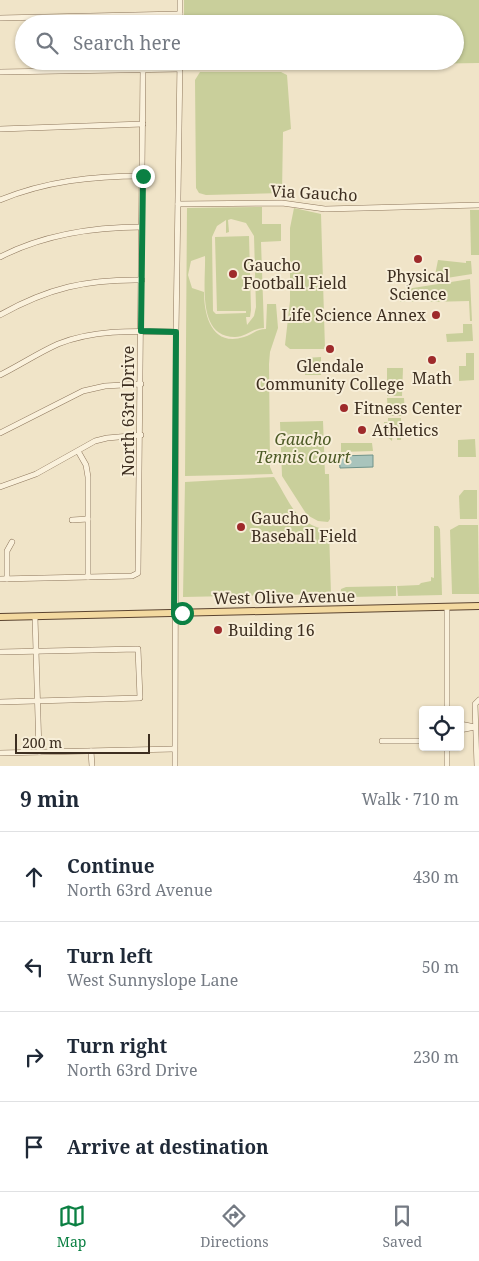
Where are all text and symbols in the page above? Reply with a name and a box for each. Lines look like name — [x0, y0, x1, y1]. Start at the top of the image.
search box — [15, 15, 464, 70]
icon: search — [33, 29, 61, 57]
text: Search here — [73, 30, 181, 56]
route end — [132, 165, 155, 188]
street label: Via Gaucho — [270, 180, 358, 206]
marker: Physical Science — [412, 253, 424, 265]
place label: Gaucho Football Field — [243, 254, 347, 294]
place label: Physical Science — [387, 265, 449, 305]
marker: Gaucho Football Field — [227, 268, 239, 280]
place label: Life Science Annex — [281, 304, 427, 326]
marker: Life Science Annex — [430, 309, 442, 321]
marker: Glendale Community College — [324, 343, 336, 355]
street label: North 63rd Drive — [117, 346, 139, 476]
marker: Math — [426, 354, 438, 366]
place label: Glendale Community College — [256, 355, 404, 395]
place label: Math — [412, 367, 452, 389]
place label: Fitness Center — [354, 397, 463, 419]
marker: Fitness Center — [338, 402, 350, 414]
place label: Athletics — [372, 419, 438, 441]
marker: Athletics — [356, 424, 368, 436]
park label: Gaucho Tennis Court — [255, 428, 351, 468]
place label: Gaucho Baseball Field — [251, 507, 357, 547]
marker: Gaucho Baseball Field — [235, 521, 247, 533]
street label: West Olive Avenue — [213, 585, 355, 609]
route start — [171, 602, 194, 625]
place label: Building 16 — [228, 619, 315, 641]
marker: Building 16 — [212, 624, 224, 636]
map controls — [419, 706, 464, 751]
button: locate — [419, 706, 464, 751]
scale bar — [15, 731, 150, 754]
text: 200 m — [22, 733, 62, 752]
text: 9 min — [20, 785, 79, 813]
text: Walk · 710 m — [362, 788, 459, 810]
text: Continue — [67, 853, 155, 879]
icon: ahead — [20, 863, 48, 891]
text: 430 m — [413, 866, 459, 888]
text: North 63rd Avenue — [67, 879, 213, 901]
text: Turn left — [67, 943, 153, 969]
icon: left — [20, 953, 48, 981]
text: 50 m — [422, 956, 459, 978]
text: West Sunnyslope Lane — [67, 969, 238, 991]
text: Turn right — [67, 1033, 167, 1059]
icon: right — [20, 1043, 48, 1071]
text: 230 m — [413, 1046, 459, 1068]
text: North 63rd Drive — [67, 1059, 197, 1081]
icon: arrive — [20, 1133, 48, 1161]
text: Arrive at destination — [67, 1134, 269, 1160]
tab: Map — [57, 1202, 86, 1251]
tab: Directions — [200, 1202, 269, 1251]
tab: Saved — [382, 1202, 422, 1251]

